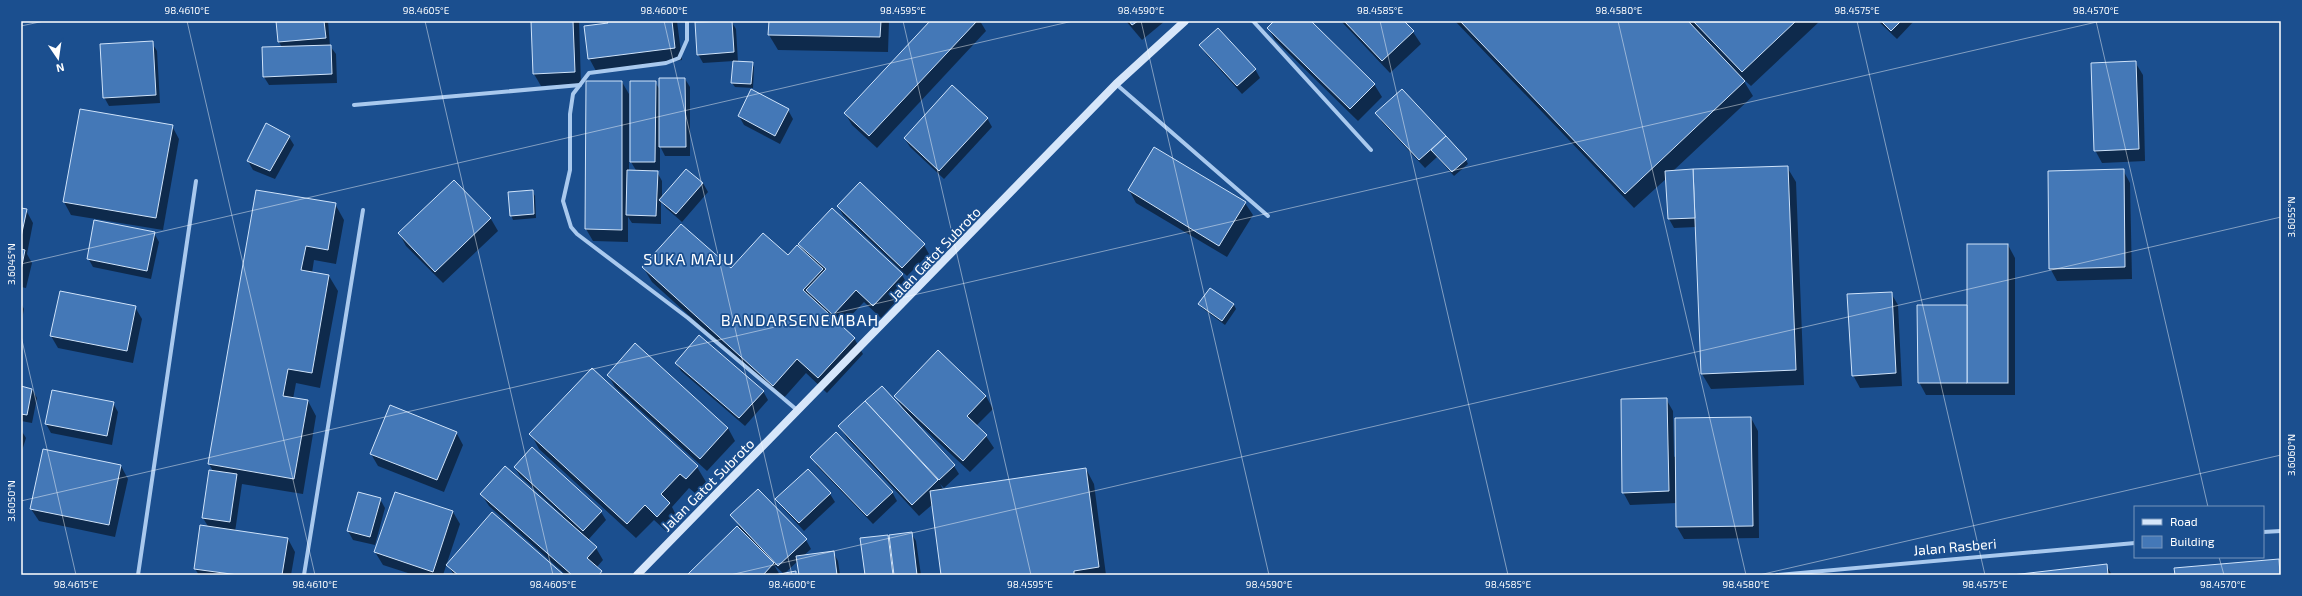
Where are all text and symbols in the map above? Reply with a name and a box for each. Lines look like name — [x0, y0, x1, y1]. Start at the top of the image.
text: 98.4610°E — [164, 4, 210, 16]
text: 98.4605°E — [403, 4, 450, 16]
text: 98.4600°E — [640, 4, 688, 16]
text: 98.4595°E — [880, 4, 926, 16]
text: 98.4590°E — [1118, 4, 1165, 16]
text: 98.4585°E — [1357, 4, 1403, 16]
text: 98.4580°E — [1596, 4, 1643, 16]
text: 98.4575°E — [1834, 4, 1880, 16]
text: 98.4570°E — [2073, 4, 2119, 16]
north arrow — [38, 38, 78, 78]
text: N — [55, 61, 66, 75]
text: 3.6055°N — [2285, 197, 2297, 238]
street label: Jalan Gatot Subroto — [885, 203, 984, 304]
text: 3.6045°N — [5, 243, 17, 285]
district label: SUKA MAJU — [643, 249, 735, 268]
district label: BANDARSENEMBAH — [721, 310, 879, 329]
text: 3.6060°N — [2285, 434, 2297, 476]
street label: Jalan Gatot Subroto — [658, 435, 758, 535]
text: 3.6050°N — [5, 480, 17, 522]
legend — [2134, 506, 2264, 558]
text: Road — [2170, 514, 2198, 528]
street label: Jalan Rasberi — [1913, 534, 1997, 559]
text: Building — [2170, 534, 2215, 548]
text: 98.4615°E — [54, 578, 99, 590]
text: 98.4610°E — [292, 578, 338, 590]
text: 98.4605°E — [530, 578, 577, 590]
text: 98.4600°E — [768, 578, 816, 590]
text: 98.4595°E — [1007, 578, 1053, 590]
text: 98.4590°E — [1246, 578, 1293, 590]
text: 98.4585°E — [1485, 578, 1531, 590]
text: 98.4580°E — [1723, 578, 1770, 590]
text: 98.4575°E — [1962, 578, 2008, 590]
text: 98.4570°E — [2200, 578, 2246, 590]

